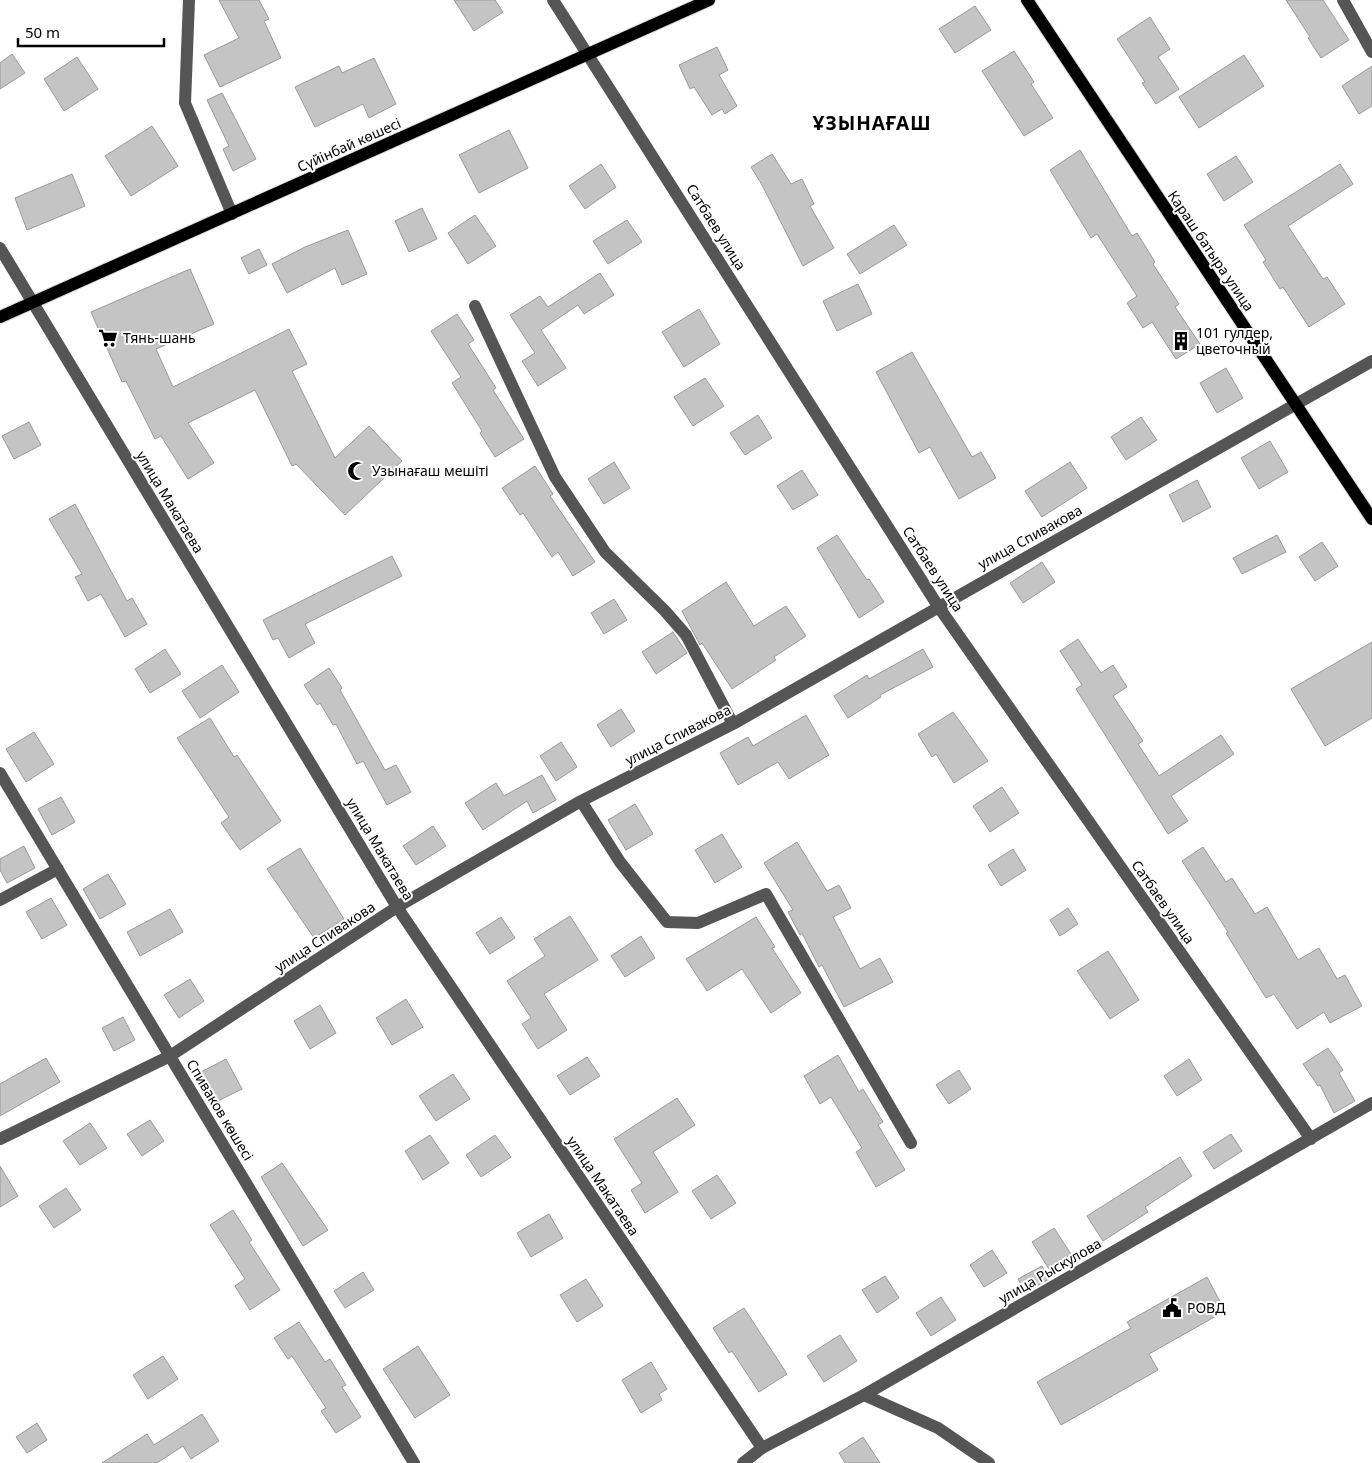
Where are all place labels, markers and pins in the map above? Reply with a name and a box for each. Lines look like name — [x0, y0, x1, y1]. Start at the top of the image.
place label: 101 гулдер, цветочный — [1196, 323, 1273, 358]
supermarket icon: Тянь-шань — [97, 327, 119, 349]
place label: Тянь-шань — [123, 328, 196, 347]
building icon: 101 гулдер, цветочный — [1170, 330, 1192, 352]
mosque icon: Узынағаш мешіті — [346, 460, 368, 482]
place label: Узынағаш мешіті — [372, 461, 489, 480]
public building icon: РОВД — [1161, 1297, 1183, 1319]
place label: РОВД — [1187, 1298, 1226, 1317]

